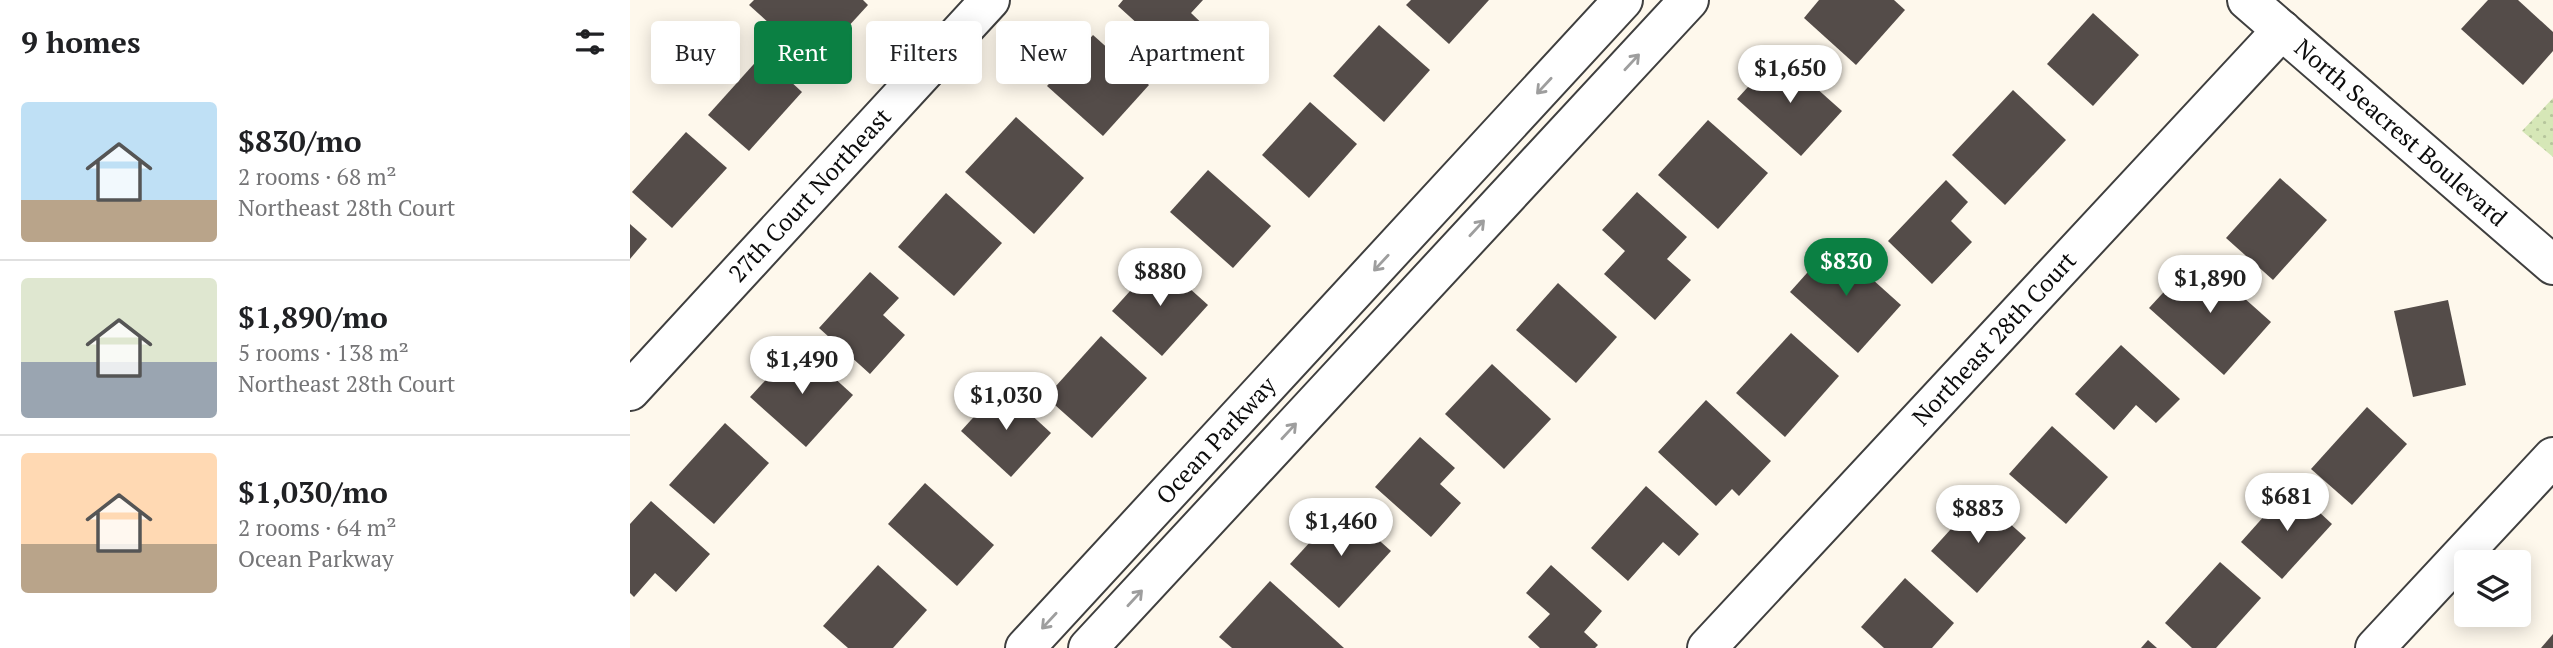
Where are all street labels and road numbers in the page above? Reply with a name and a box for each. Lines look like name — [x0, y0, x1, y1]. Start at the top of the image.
street label: North Seacrest Boulevard — [2288, 31, 2514, 233]
street label: 27th Court Northeast — [721, 101, 898, 289]
street label: Northeast 28th Court — [1905, 244, 2083, 432]
street label: Ocean Parkway — [1149, 369, 1283, 511]

